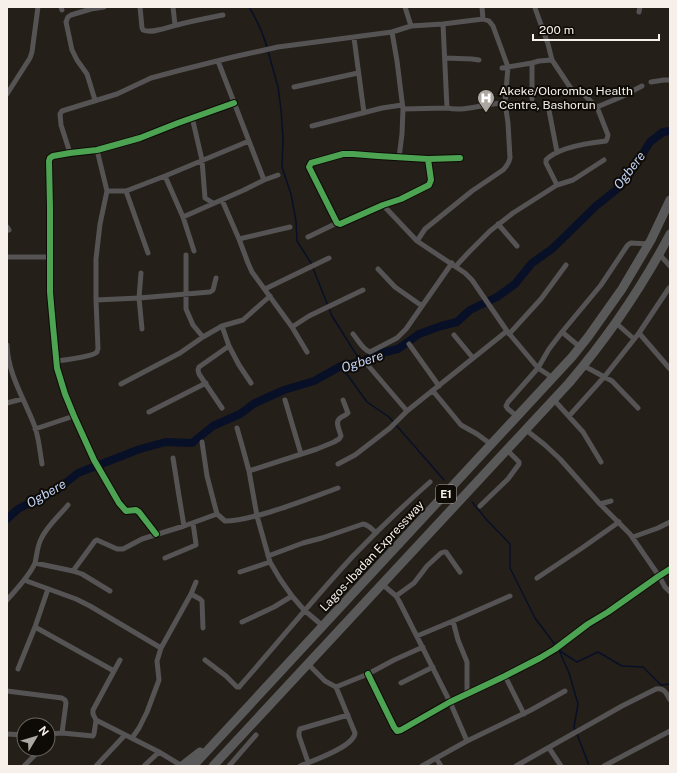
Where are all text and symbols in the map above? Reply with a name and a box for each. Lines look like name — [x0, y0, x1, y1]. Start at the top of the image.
scale bar — [533, 16, 659, 42]
text: 200 m — [539, 23, 574, 37]
place label: Akeke/Olorombo Health Centre, Bashorun — [499, 84, 633, 112]
hospital icon: Akeke/Olorombo Health Centre, Bashorun — [476, 88, 496, 113]
water label: Ogbere — [610, 149, 648, 192]
water label: Ogbere — [339, 348, 385, 375]
water label: Ogbere — [24, 476, 69, 511]
road number: E1 — [436, 485, 456, 503]
street label: Lagos-Ibadan Expressway — [317, 497, 427, 614]
north arrow — [16, 717, 56, 757]
text: N — [37, 724, 51, 738]

